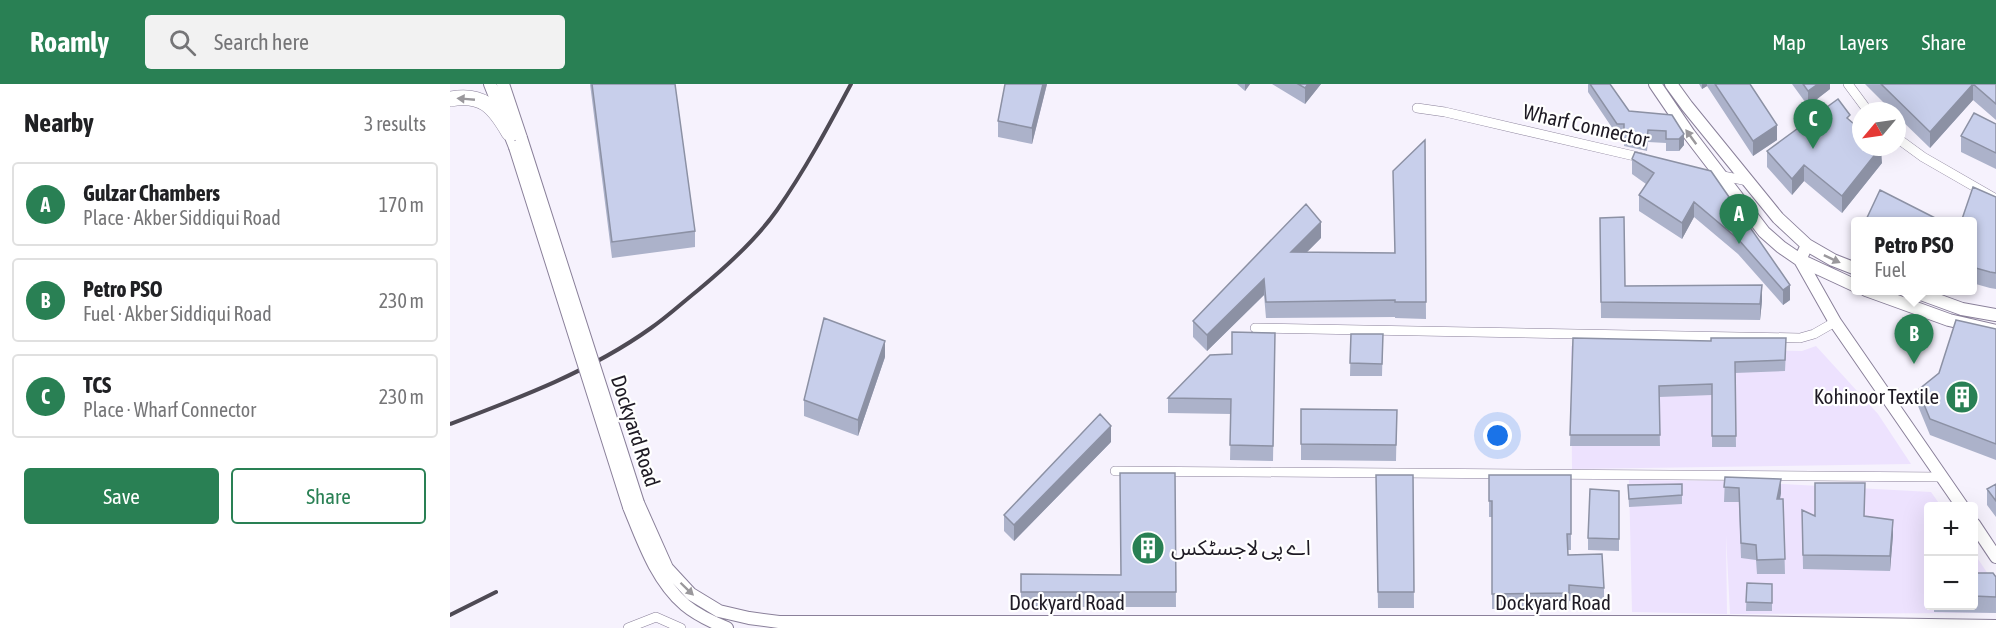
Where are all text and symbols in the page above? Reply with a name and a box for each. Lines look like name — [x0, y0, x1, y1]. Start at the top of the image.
search box — [145, 15, 565, 69]
text: Roamly — [30, 26, 109, 58]
icon: search — [166, 26, 199, 59]
text: Search here — [214, 29, 309, 55]
text: Map — [1772, 30, 1806, 54]
text: Layers — [1839, 30, 1889, 54]
text: Share — [1922, 30, 1966, 54]
one-way arrow — [457, 94, 476, 104]
street label: Wharf Connector — [1521, 99, 1652, 151]
pin: C — [1794, 100, 1832, 149]
north arrow — [1852, 102, 1906, 156]
text: Nearby — [24, 108, 94, 138]
text: 3 results — [364, 112, 426, 135]
one-way arrow — [1685, 130, 1697, 146]
text: Gulzar Chambers — [83, 180, 220, 206]
text: A — [41, 193, 50, 216]
text: 170 m — [379, 193, 424, 216]
pin: A — [1720, 194, 1758, 244]
text: Place · Akber Siddiqui Road — [83, 206, 281, 229]
popup — [1851, 217, 1977, 295]
text: Petro PSO — [1874, 232, 1954, 258]
one-way arrow — [1823, 254, 1840, 263]
text: Fuel — [1874, 258, 1906, 281]
text: Petro PSO — [83, 276, 163, 302]
text: B — [41, 289, 50, 312]
text: 230 m — [379, 289, 424, 312]
text: Fuel · Akber Siddiqui Road — [83, 302, 272, 325]
pin: B — [1894, 314, 1934, 364]
text: TCS — [83, 372, 111, 398]
street label: Dockyard Road — [607, 372, 665, 490]
building icon: Kohinoor Textile — [1944, 379, 1980, 415]
place label: Kohinoor Textile — [1814, 384, 1939, 408]
text: C — [41, 385, 50, 408]
text: 230 m — [379, 385, 424, 408]
text: Place · Wharf Connector — [83, 398, 256, 421]
your location — [1483, 421, 1512, 450]
button: Save — [24, 468, 219, 524]
button: Share — [231, 468, 426, 524]
map controls — [1924, 502, 1978, 610]
button: + — [1924, 502, 1978, 556]
building icon: اے پی لاجسٹکس — [1130, 530, 1166, 566]
place label: اے پی لاجسٹکس — [1171, 535, 1311, 561]
button: − — [1924, 556, 1978, 610]
one-way arrow — [680, 582, 695, 596]
street label: Dockyard Road — [1009, 590, 1125, 614]
street label: Dockyard Road — [1495, 590, 1611, 614]

